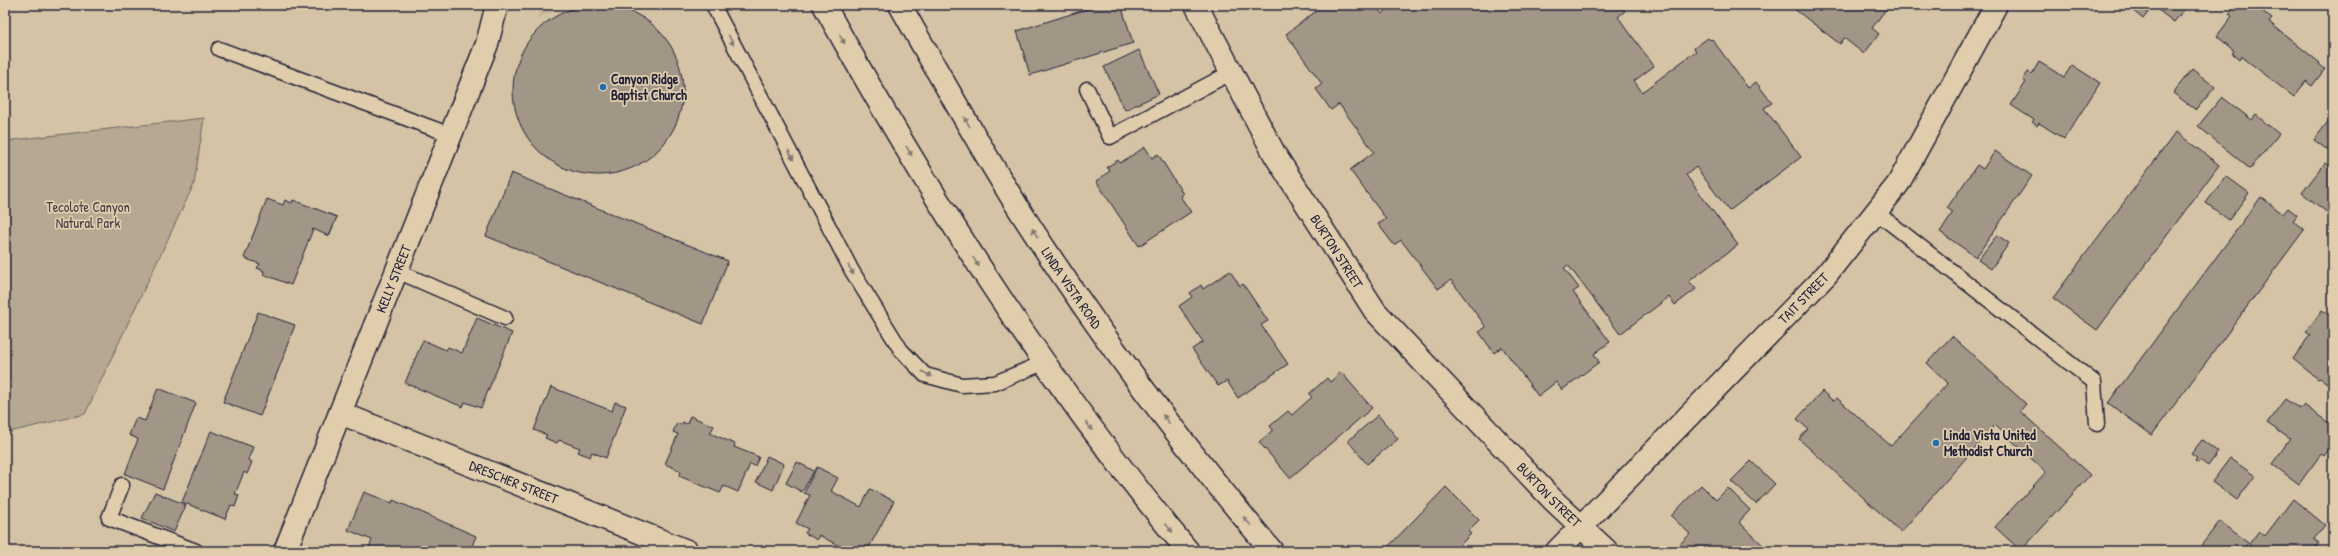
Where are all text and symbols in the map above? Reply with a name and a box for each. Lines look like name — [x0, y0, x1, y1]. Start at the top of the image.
one-way arrow — [839, 33, 846, 45]
one-way arrow — [728, 34, 734, 45]
place label: Canyon Ridge Baptist Church — [611, 69, 687, 106]
marker: Canyon Ridge Baptist Church — [598, 82, 608, 92]
one-way arrow — [964, 116, 971, 128]
one-way arrow — [905, 145, 912, 157]
one-way arrow — [788, 149, 794, 161]
park label: Tecolote Canyon Natural Park — [46, 197, 130, 232]
street label: BURTON STREET — [1306, 210, 1368, 292]
one-way arrow — [1031, 228, 1039, 238]
street label: KELLY STREET — [371, 241, 415, 315]
street label: LINDA VISTA ROAD — [1037, 243, 1107, 332]
one-way arrow — [972, 257, 980, 267]
one-way arrow — [848, 264, 855, 276]
street label: TAIT STREET — [1774, 268, 1833, 328]
one-way arrow — [921, 371, 933, 377]
one-way arrow — [1162, 414, 1170, 425]
one-way arrow — [1085, 421, 1093, 431]
place label: Linda Vista United Methodist Church — [1944, 425, 2036, 460]
marker: Linda Vista United Methodist Church — [1931, 438, 1941, 448]
street label: DRESCHER STREET — [467, 455, 562, 508]
street label: BURTON STREET — [1513, 458, 1586, 531]
one-way arrow — [1243, 517, 1252, 526]
one-way arrow — [1165, 523, 1173, 534]

